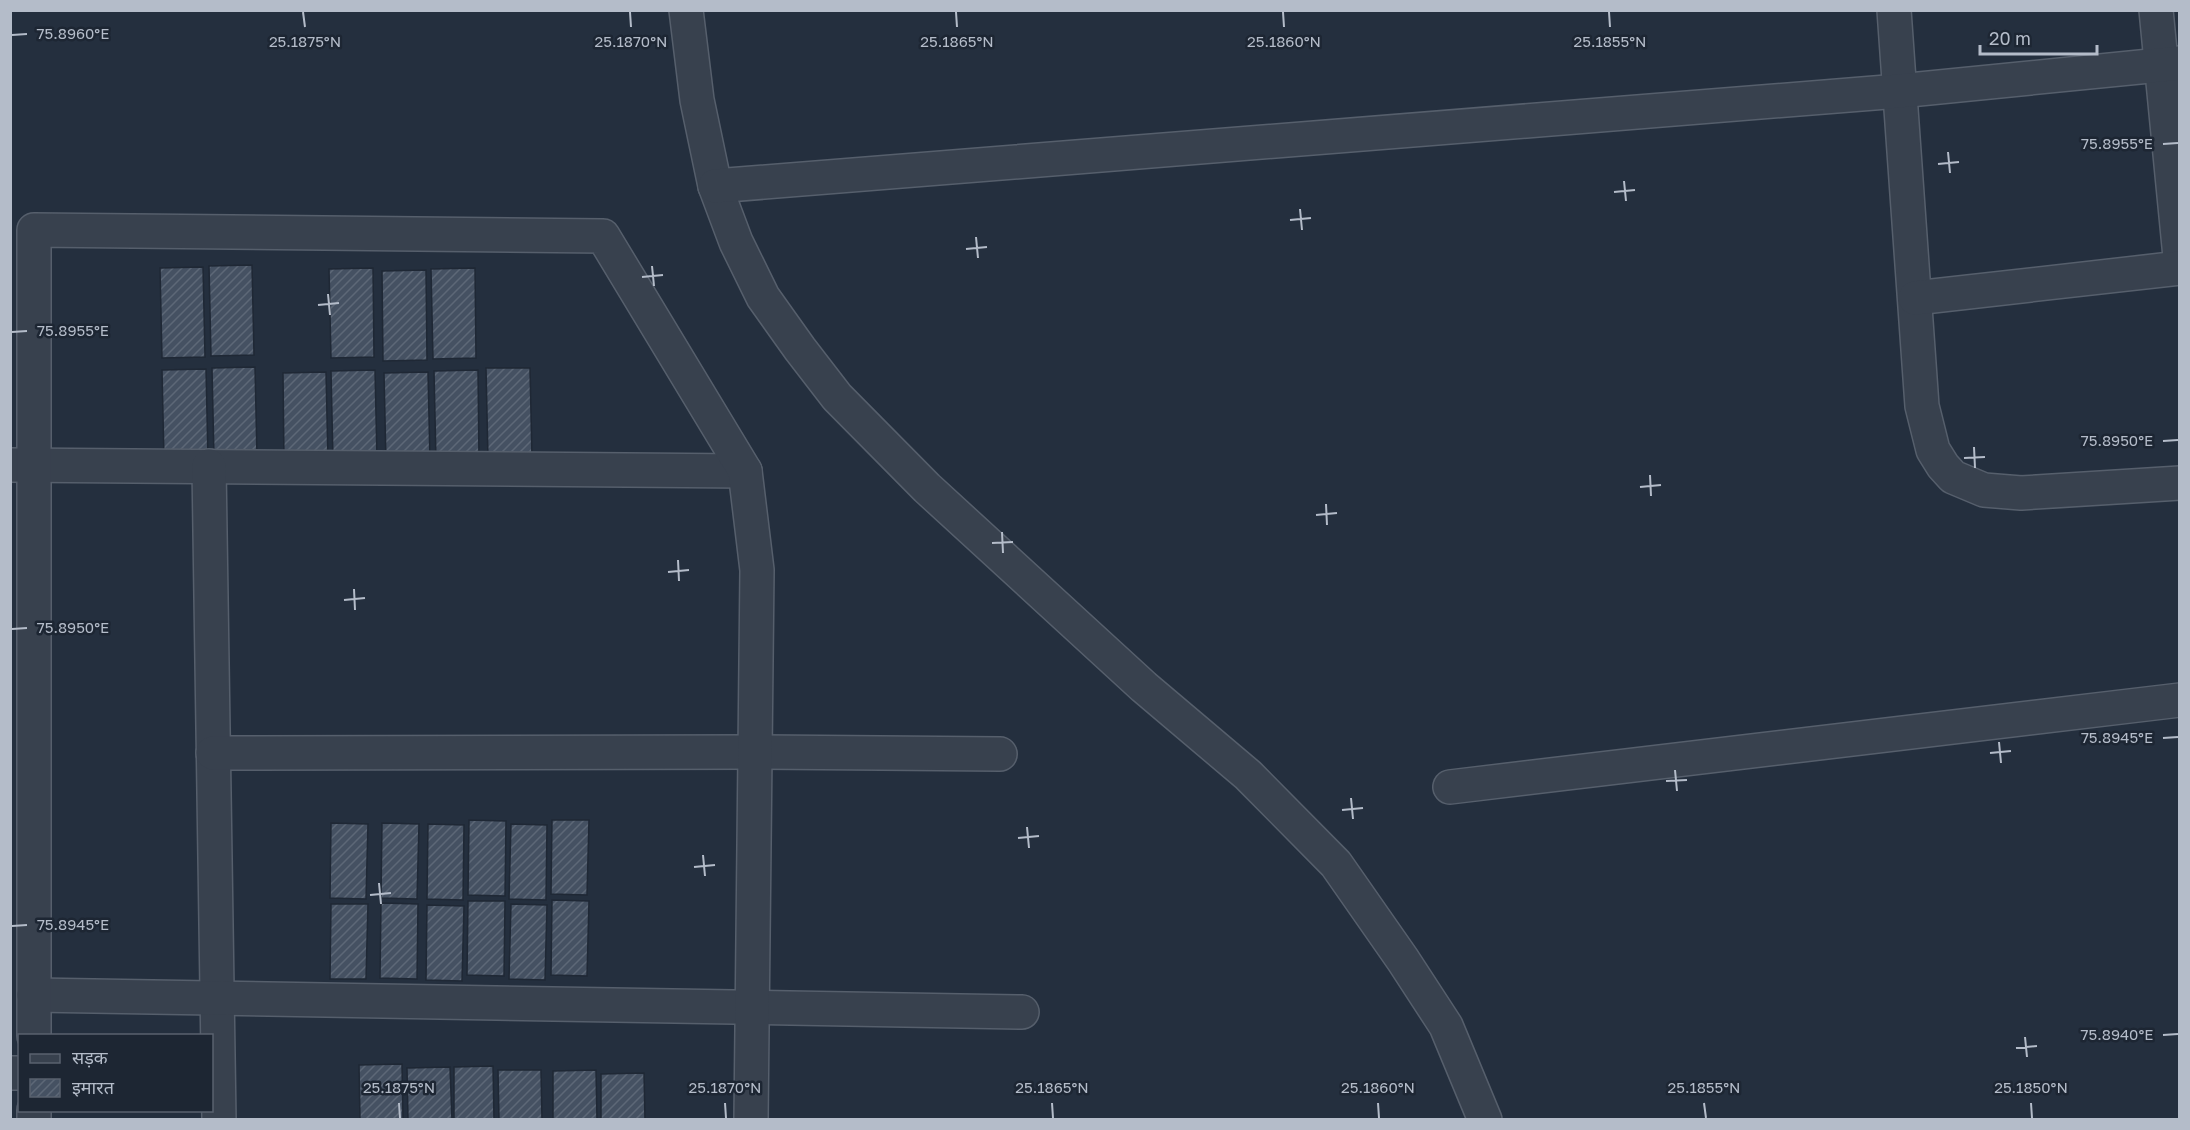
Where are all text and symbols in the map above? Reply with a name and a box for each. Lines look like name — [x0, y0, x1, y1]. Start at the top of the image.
scale bar — [1980, 18, 2097, 56]
text: 75.8960°E — [37, 24, 109, 42]
text: 20 m — [1989, 27, 2031, 49]
text: 25.1875°N — [269, 32, 341, 50]
text: 25.1870°N — [595, 32, 667, 50]
text: 25.1865°N — [920, 32, 994, 50]
text: 25.1860°N — [1247, 32, 1321, 50]
text: 25.1855°N — [1574, 32, 1646, 50]
text: 75.8955°E — [2081, 134, 2153, 152]
text: 75.8955°E — [37, 321, 109, 339]
text: 75.8950°E — [2081, 431, 2153, 449]
text: 75.8950°E — [37, 618, 109, 636]
text: 75.8945°E — [2081, 728, 2153, 746]
text: 75.8945°E — [37, 915, 109, 933]
text: 75.8940°E — [2081, 1025, 2153, 1043]
legend — [18, 1034, 213, 1112]
text: सड़क — [72, 1046, 109, 1068]
text: इमारत — [72, 1076, 115, 1098]
text: 25.1875°N — [363, 1078, 435, 1096]
text: 25.1870°N — [689, 1078, 761, 1096]
text: 25.1865°N — [1015, 1078, 1089, 1096]
text: 25.1860°N — [1341, 1078, 1415, 1096]
text: 25.1855°N — [1668, 1078, 1740, 1096]
text: 25.1850°N — [1994, 1078, 2068, 1096]

